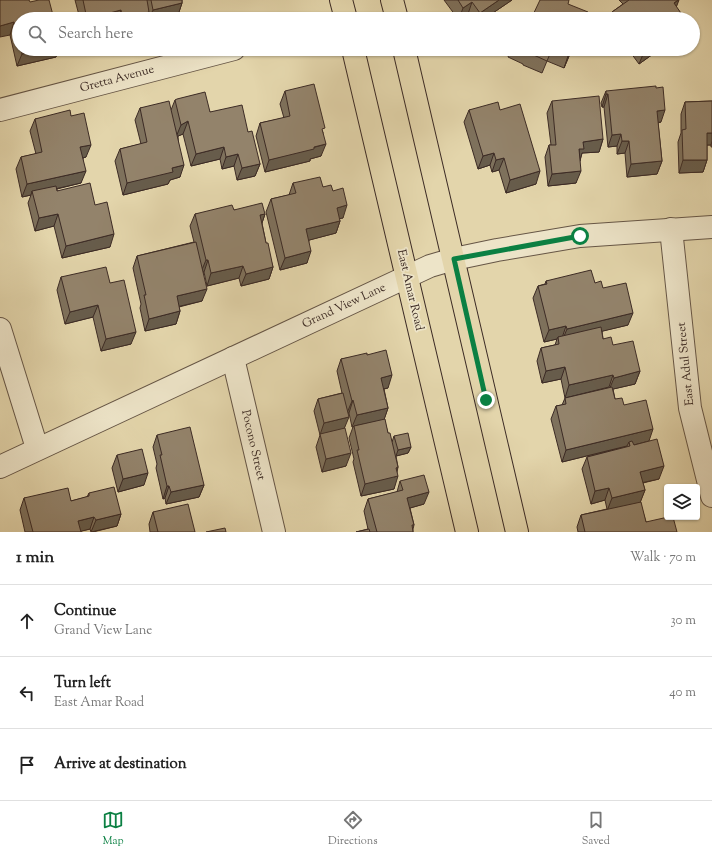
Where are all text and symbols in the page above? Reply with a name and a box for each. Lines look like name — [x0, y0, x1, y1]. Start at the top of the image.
search box — [12, 12, 700, 56]
icon: search — [26, 23, 48, 45]
text: Search here — [58, 24, 133, 45]
street label: Gretta Avenue — [78, 60, 157, 98]
route start — [571, 227, 589, 245]
street label: East Amar Road — [392, 247, 428, 333]
street label: Grand View Lane — [299, 278, 389, 333]
street label: East Adul Street — [673, 321, 699, 407]
route end — [477, 391, 495, 409]
street label: Pocono Street — [236, 408, 270, 482]
map controls — [664, 484, 700, 520]
button: layers — [664, 484, 700, 520]
text: 1 min — [16, 546, 54, 570]
text: Walk · 70 m — [630, 549, 696, 567]
text: Continue — [54, 601, 116, 622]
icon: ahead — [16, 610, 38, 632]
text: 30 m — [670, 612, 696, 630]
text: Grand View Lane — [54, 622, 152, 640]
text: Turn left — [54, 673, 111, 694]
icon: left — [16, 682, 38, 704]
text: 40 m — [669, 684, 696, 702]
text: East Amar Road — [54, 694, 144, 712]
icon: arrive — [16, 754, 38, 776]
text: Arrive at destination — [54, 754, 187, 775]
tab: Map — [102, 809, 124, 849]
tab: Directions — [328, 809, 378, 849]
tab: Saved — [582, 809, 610, 849]

